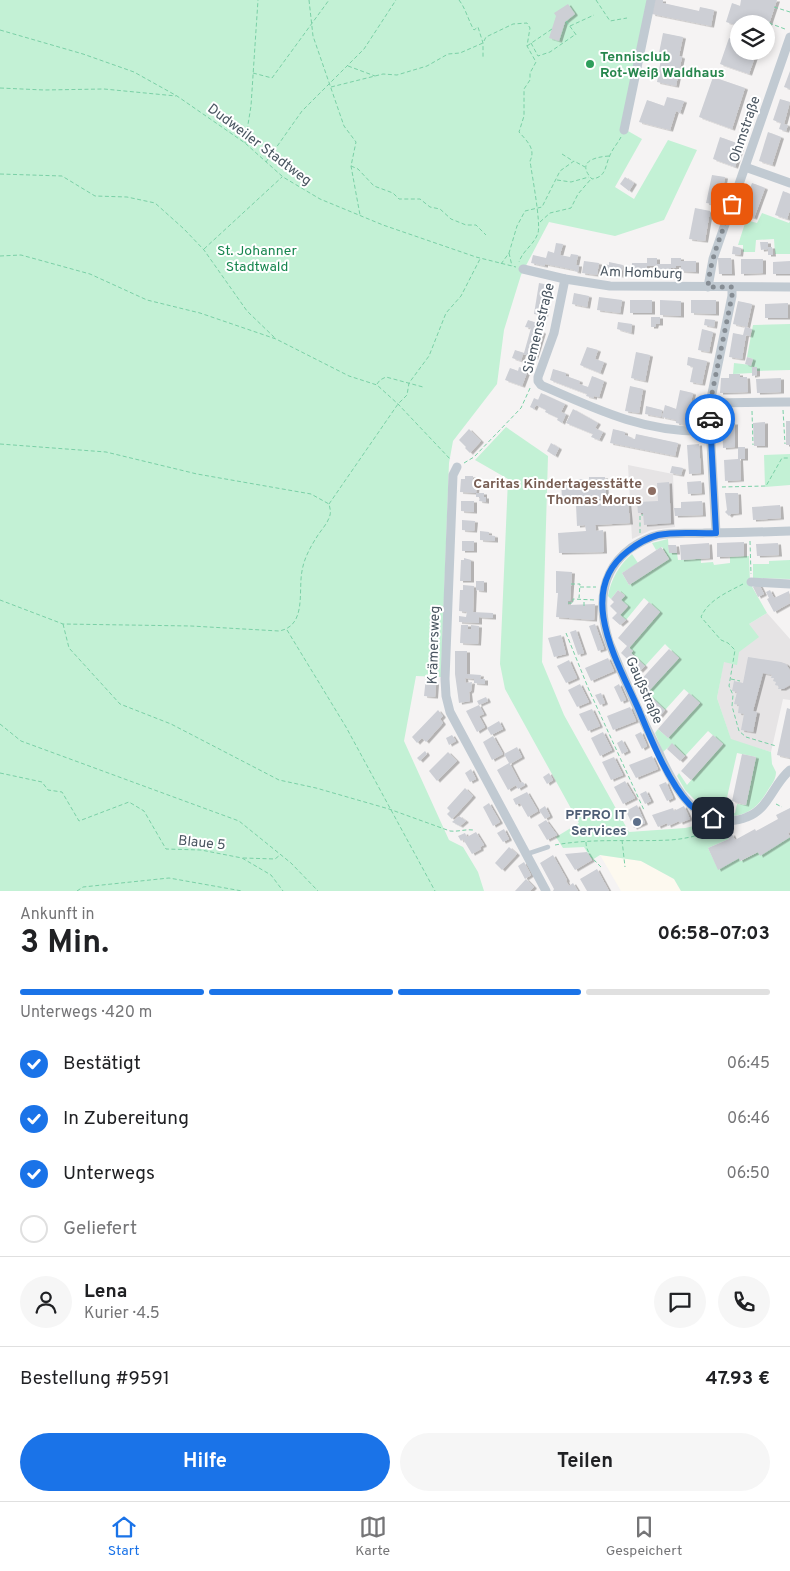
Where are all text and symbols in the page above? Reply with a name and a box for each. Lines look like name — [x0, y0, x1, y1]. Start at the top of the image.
map controls — [730, 15, 775, 60]
button: layers — [730, 15, 775, 60]
place label: Tennisclub Rot-Weiß Waldhaus — [600, 49, 725, 82]
marker: Tennisclub Rot-Weiß Waldhaus — [584, 58, 596, 70]
street label: Ohmstraße — [726, 94, 765, 165]
street label: Dudweiler Stadtweg — [204, 101, 314, 190]
pin — [711, 183, 753, 225]
icon: bag — [718, 190, 746, 218]
park label: St. Johanner Stadtwald — [217, 243, 298, 276]
street label: Am Homburg — [599, 264, 683, 283]
street label: Siemensstraße — [520, 281, 559, 375]
courier — [685, 394, 735, 444]
icon: car — [696, 405, 724, 433]
place label: Caritas Kindertagesstätte Thomas Morus — [473, 476, 642, 509]
marker: Caritas Kindertagesstätte Thomas Morus — [646, 485, 658, 497]
street label: Krämersweg — [425, 605, 444, 685]
street label: Gaußstraße — [621, 654, 666, 727]
pin — [692, 797, 734, 839]
icon: home — [699, 804, 727, 832]
place label: PFPRO IT Services — [565, 807, 627, 840]
marker: PFPRO IT Services — [631, 816, 643, 828]
street label: Blaue 5 — [177, 833, 226, 854]
text: Ankunft in — [20, 905, 95, 925]
text: 06:58–07:03 — [657, 922, 770, 946]
text: 3 Min. — [20, 924, 109, 964]
text: Unterwegs · 420 m — [20, 1003, 152, 1023]
icon: check — [20, 1050, 48, 1078]
text: Bestätigt — [63, 1052, 141, 1076]
text: 06:45 — [727, 1054, 770, 1074]
icon: check — [20, 1105, 48, 1133]
text: In Zubereitung — [63, 1107, 189, 1131]
text: 06:46 — [727, 1109, 770, 1129]
icon: check — [20, 1160, 48, 1188]
text: Unterwegs — [63, 1162, 155, 1186]
text: 06:50 — [726, 1164, 770, 1184]
text: Geliefert — [63, 1217, 137, 1241]
button: person — [20, 1276, 72, 1328]
button: chat — [654, 1276, 706, 1328]
button: phone — [718, 1276, 770, 1328]
text: Lena — [84, 1280, 127, 1304]
text: Kurier · 4.5 — [84, 1304, 160, 1324]
text: Bestellung #9591 — [20, 1367, 170, 1391]
text: 47.93 € — [706, 1367, 770, 1391]
button: Hilfe — [20, 1433, 390, 1491]
button: Teilen — [400, 1433, 770, 1491]
tab: Start — [108, 1513, 140, 1560]
tab: Karte — [355, 1513, 390, 1560]
tab: Gespeichert — [606, 1513, 682, 1560]

